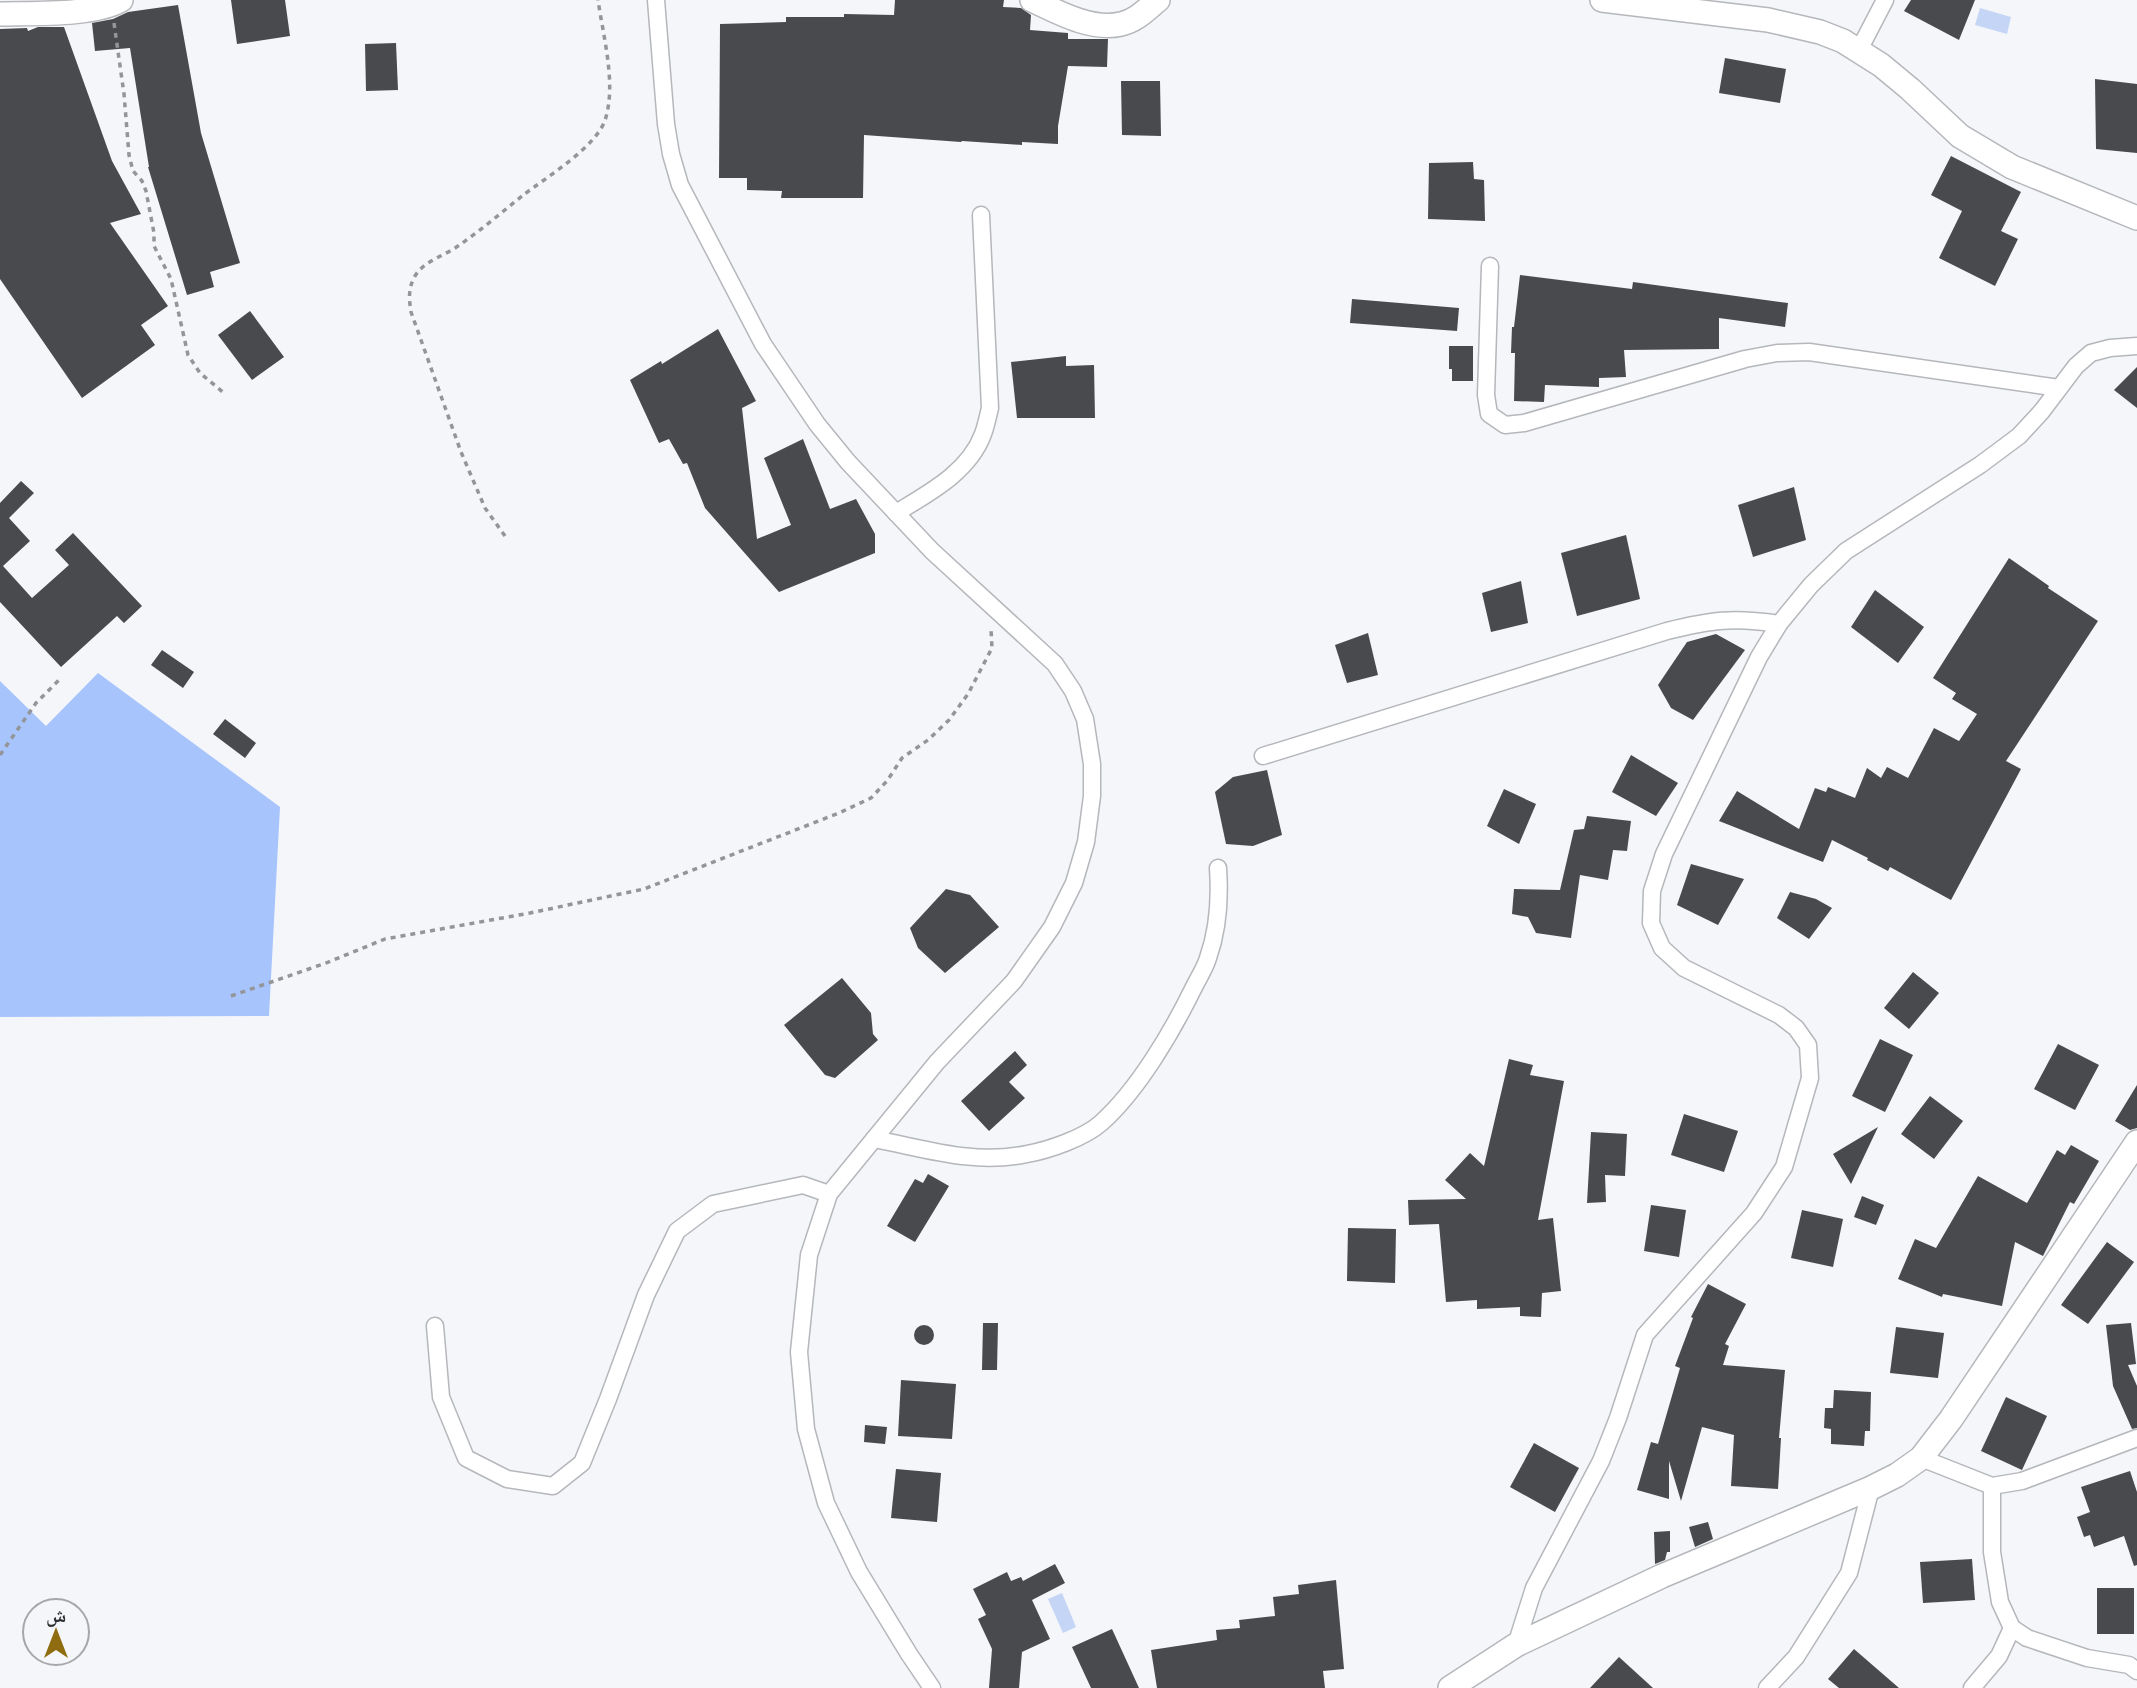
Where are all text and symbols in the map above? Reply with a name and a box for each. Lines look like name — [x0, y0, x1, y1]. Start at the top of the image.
north arrow — [21, 1597, 91, 1667]
text: ش — [46, 1607, 66, 1627]

